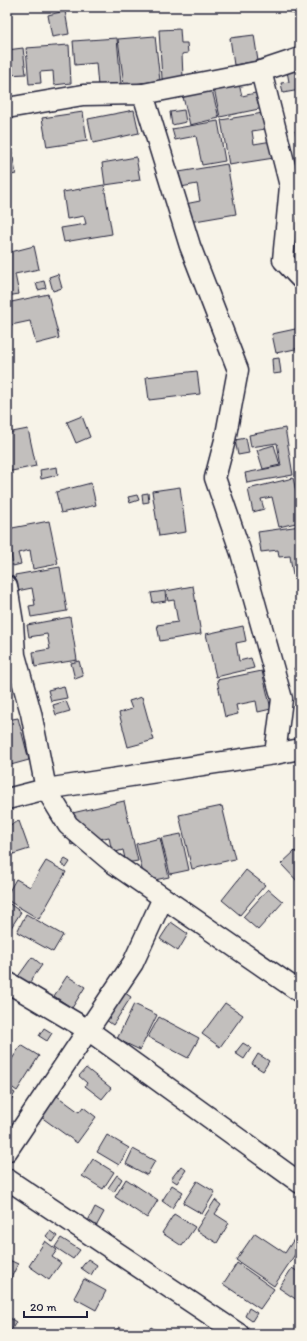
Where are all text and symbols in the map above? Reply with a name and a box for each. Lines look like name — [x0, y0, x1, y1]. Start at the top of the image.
scale bar — [24, 1293, 87, 1319]
text: 20 m — [30, 1300, 57, 1314]

